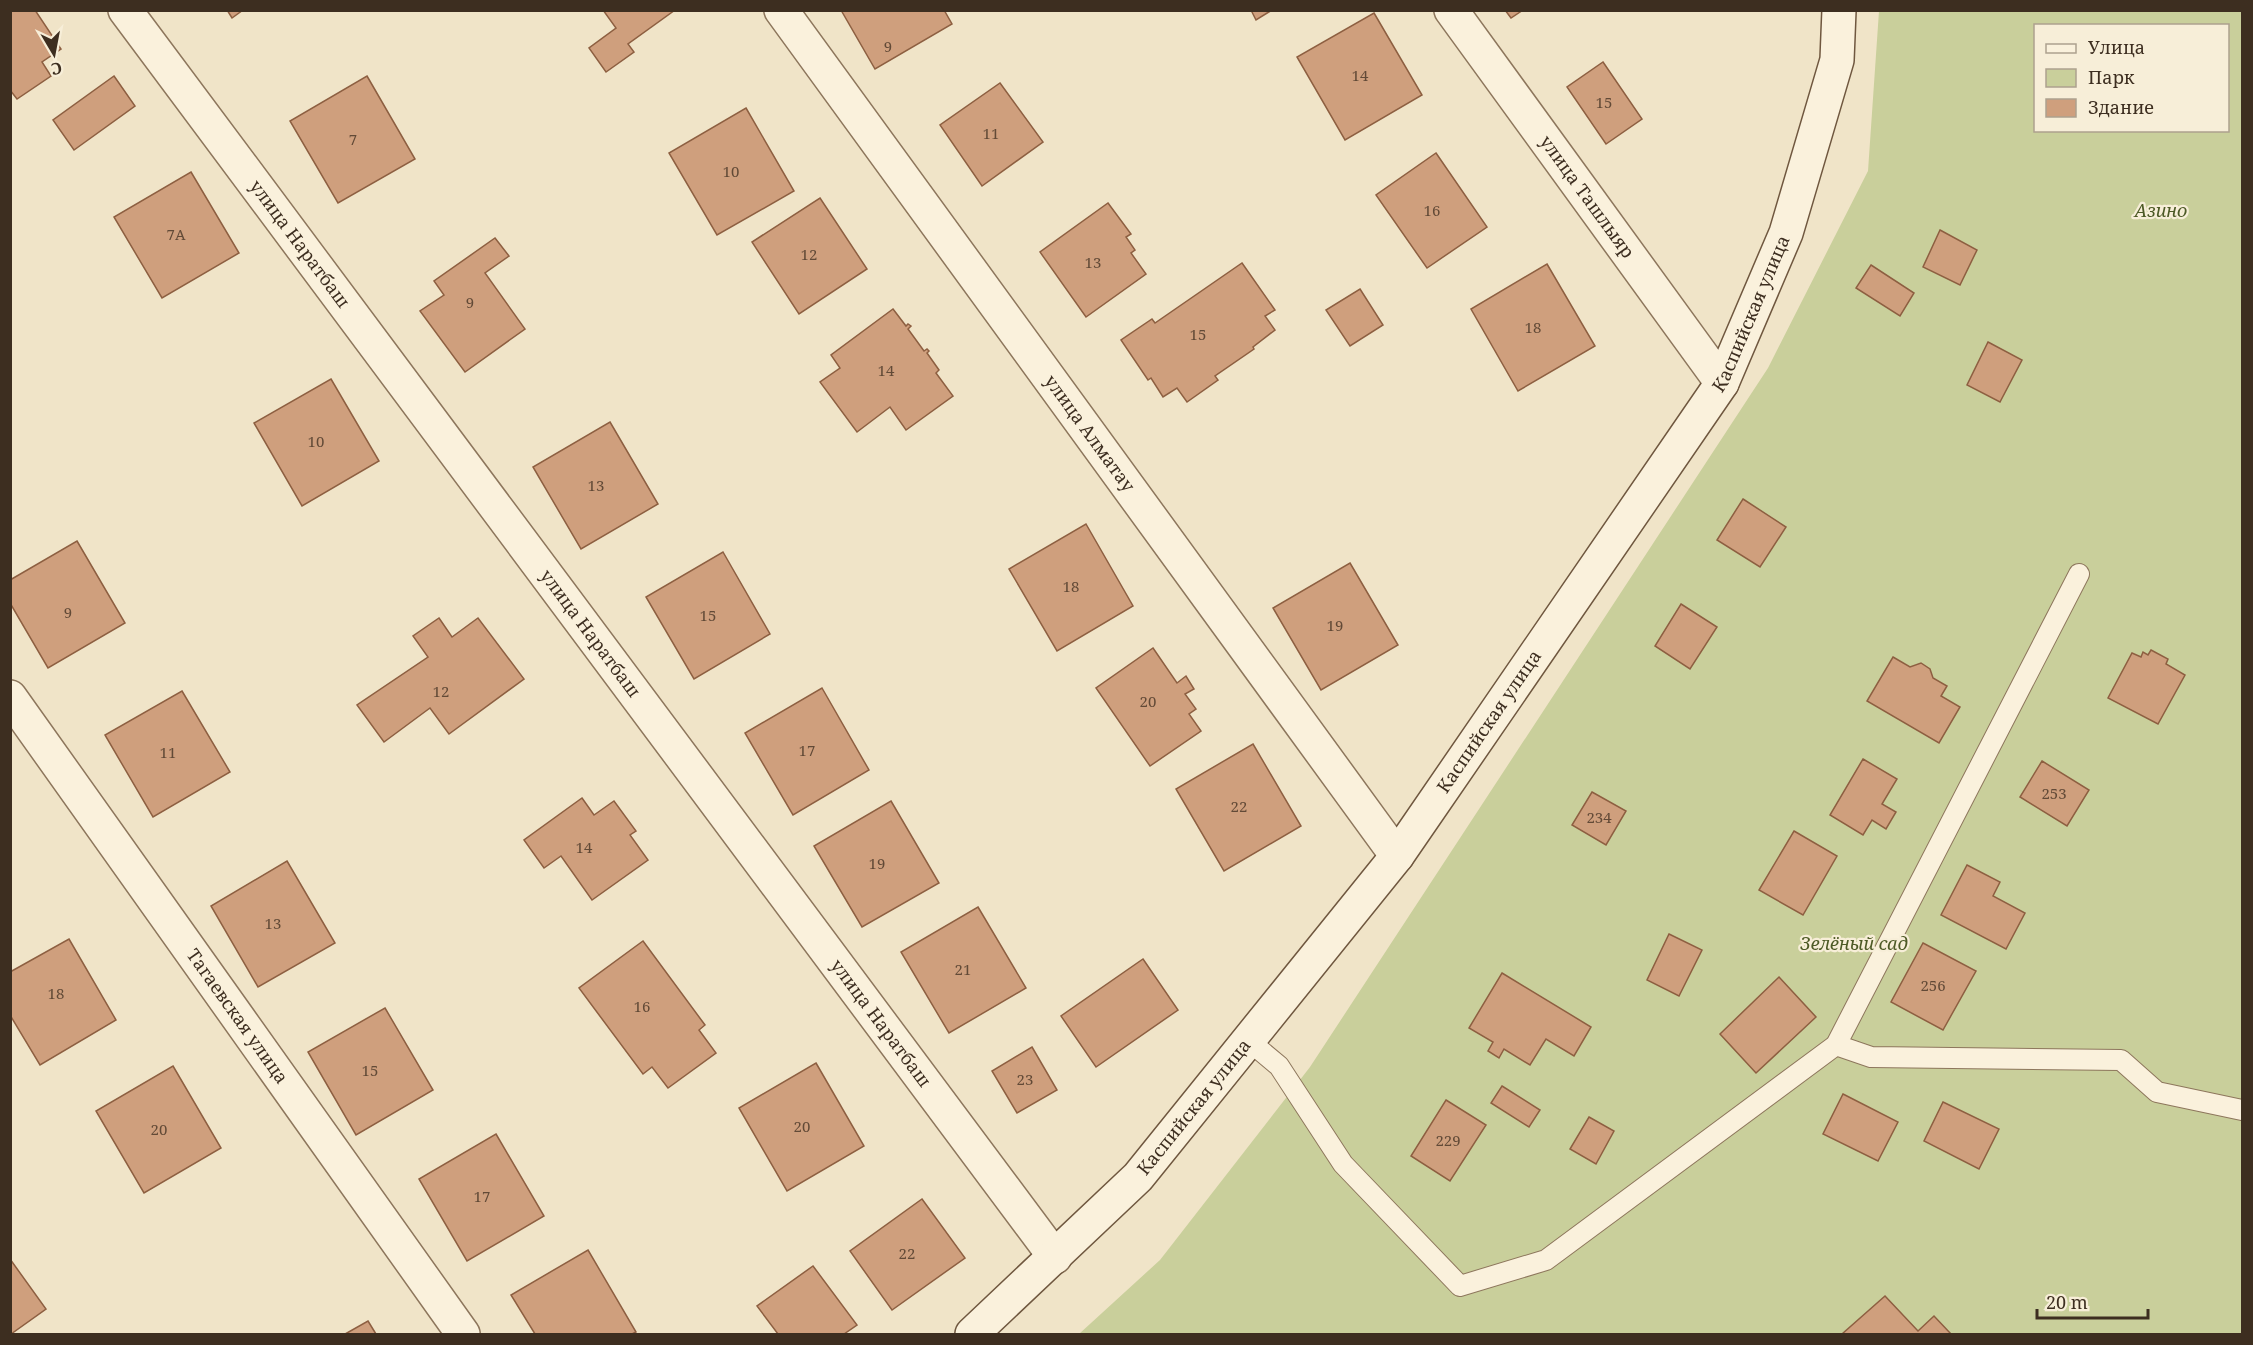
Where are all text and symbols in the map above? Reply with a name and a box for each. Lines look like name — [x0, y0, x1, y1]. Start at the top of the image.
north arrow — [24, 24, 84, 84]
legend — [2034, 24, 2229, 132]
text: Улица — [2088, 35, 2145, 59]
house number: 9 — [884, 36, 892, 56]
text: С — [50, 57, 64, 81]
house number: 14 — [1352, 65, 1369, 85]
text: Парк — [2088, 65, 2135, 89]
house number: 15 — [1596, 92, 1612, 112]
text: Здание — [2088, 95, 2154, 119]
house number: 11 — [983, 123, 999, 143]
house number: 7 — [349, 129, 357, 149]
street label: улица Ташлыяр — [1535, 130, 1640, 263]
house number: 10 — [723, 161, 739, 181]
street label: улица Наратбаш — [245, 175, 356, 312]
park label: Азино — [2133, 198, 2187, 222]
house number: 16 — [1424, 200, 1440, 220]
house number: 7А — [167, 224, 186, 244]
street label: Каспийская улица — [1706, 231, 1795, 397]
house number: 12 — [801, 244, 817, 264]
house number: 13 — [1085, 252, 1101, 272]
house number: 9 — [466, 292, 474, 312]
house number: 18 — [1525, 317, 1541, 337]
house number: 15 — [1190, 324, 1206, 344]
house number: 14 — [878, 360, 895, 380]
street label: улица Алматау — [1040, 370, 1141, 497]
house number: 10 — [308, 431, 324, 451]
house number: 13 — [588, 475, 604, 495]
street label: улица Наратбаш — [535, 564, 647, 702]
house number: 18 — [1063, 576, 1079, 596]
house number: 9 — [64, 602, 72, 622]
house number: 15 — [700, 605, 716, 625]
house number: 19 — [1327, 615, 1343, 635]
street label: Каспийская улица — [1431, 645, 1546, 797]
house number: 12 — [433, 681, 449, 701]
house number: 20 — [1140, 691, 1156, 711]
house number: 17 — [799, 740, 815, 760]
house number: 11 — [160, 742, 176, 762]
house number: 253 — [2041, 783, 2067, 803]
house number: 22 — [1231, 796, 1247, 816]
house number: 234 — [1586, 807, 1612, 827]
house number: 14 — [576, 837, 593, 857]
house number: 19 — [869, 853, 885, 873]
house number: 13 — [265, 913, 281, 933]
park label: Зелёный сад — [1800, 931, 1908, 955]
street label: Тагаевская улица — [182, 944, 294, 1088]
street label: улица Наратбаш — [826, 954, 937, 1092]
house number: 21 — [955, 959, 971, 979]
house number: 256 — [1920, 975, 1946, 995]
house number: 18 — [48, 983, 64, 1003]
house number: 16 — [634, 996, 650, 1016]
street label: Каспийская улица — [1131, 1034, 1256, 1180]
house number: 15 — [362, 1060, 378, 1080]
house number: 23 — [1017, 1069, 1033, 1089]
house number: 20 — [794, 1116, 810, 1136]
house number: 20 — [151, 1119, 167, 1139]
house number: 229 — [1435, 1130, 1461, 1150]
house number: 17 — [474, 1186, 490, 1206]
house number: 22 — [899, 1243, 915, 1263]
scale bar — [2037, 1282, 2148, 1320]
text: 20 m — [2046, 1290, 2088, 1314]

